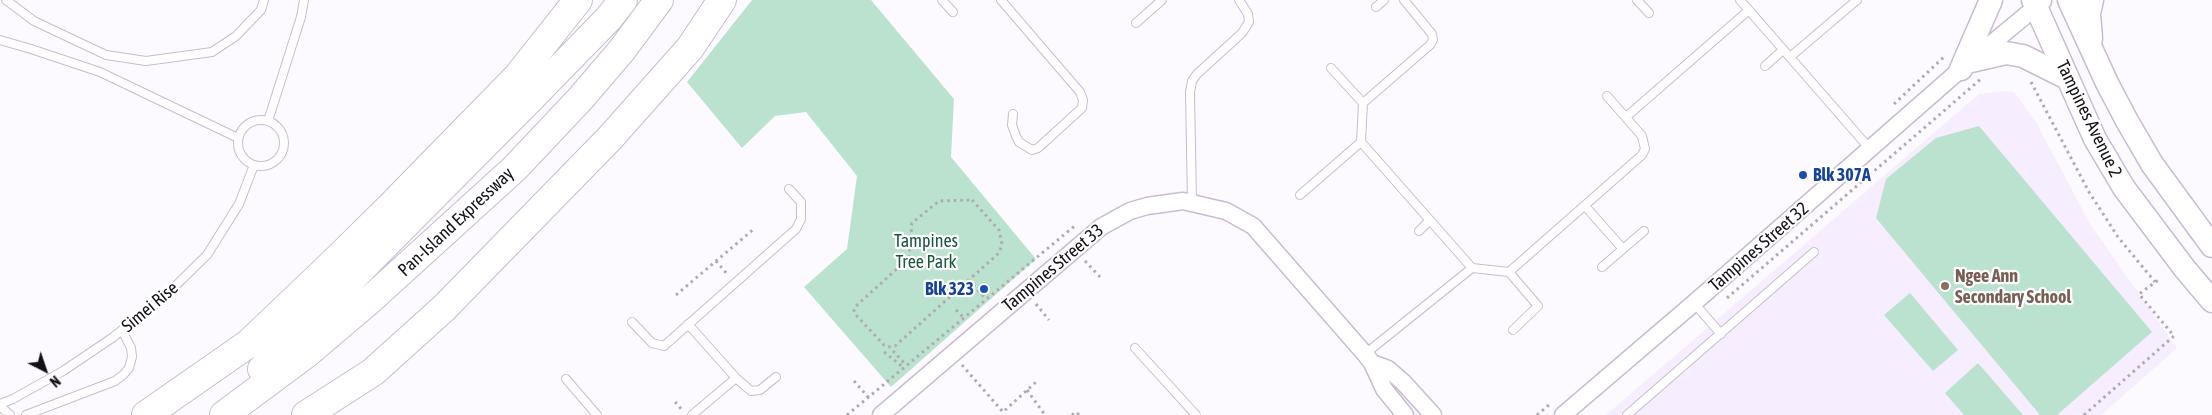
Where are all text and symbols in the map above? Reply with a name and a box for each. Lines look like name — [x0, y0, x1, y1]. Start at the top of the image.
street label: Tampines Avenue 2 — [2051, 57, 2127, 181]
street label: Pan-Island Expressway — [394, 163, 518, 281]
place label: Blk 307A — [1813, 164, 1871, 186]
marker: Blk 307A — [1797, 169, 1809, 181]
street label: Tampines Street 32 — [1705, 198, 1813, 296]
street label: Tampines Street 33 — [998, 219, 1108, 317]
park label: Tampines Tree Park — [894, 230, 958, 272]
place label: Ngee Ann Secondary School — [1955, 265, 2071, 308]
street label: Simei Rise — [117, 277, 183, 337]
place label: Blk 323 — [925, 278, 974, 300]
marker: Ngee Ann Secondary School — [1939, 280, 1951, 292]
marker: Blk 323 — [978, 283, 990, 295]
north arrow — [20, 345, 70, 395]
text: N — [46, 373, 63, 390]

